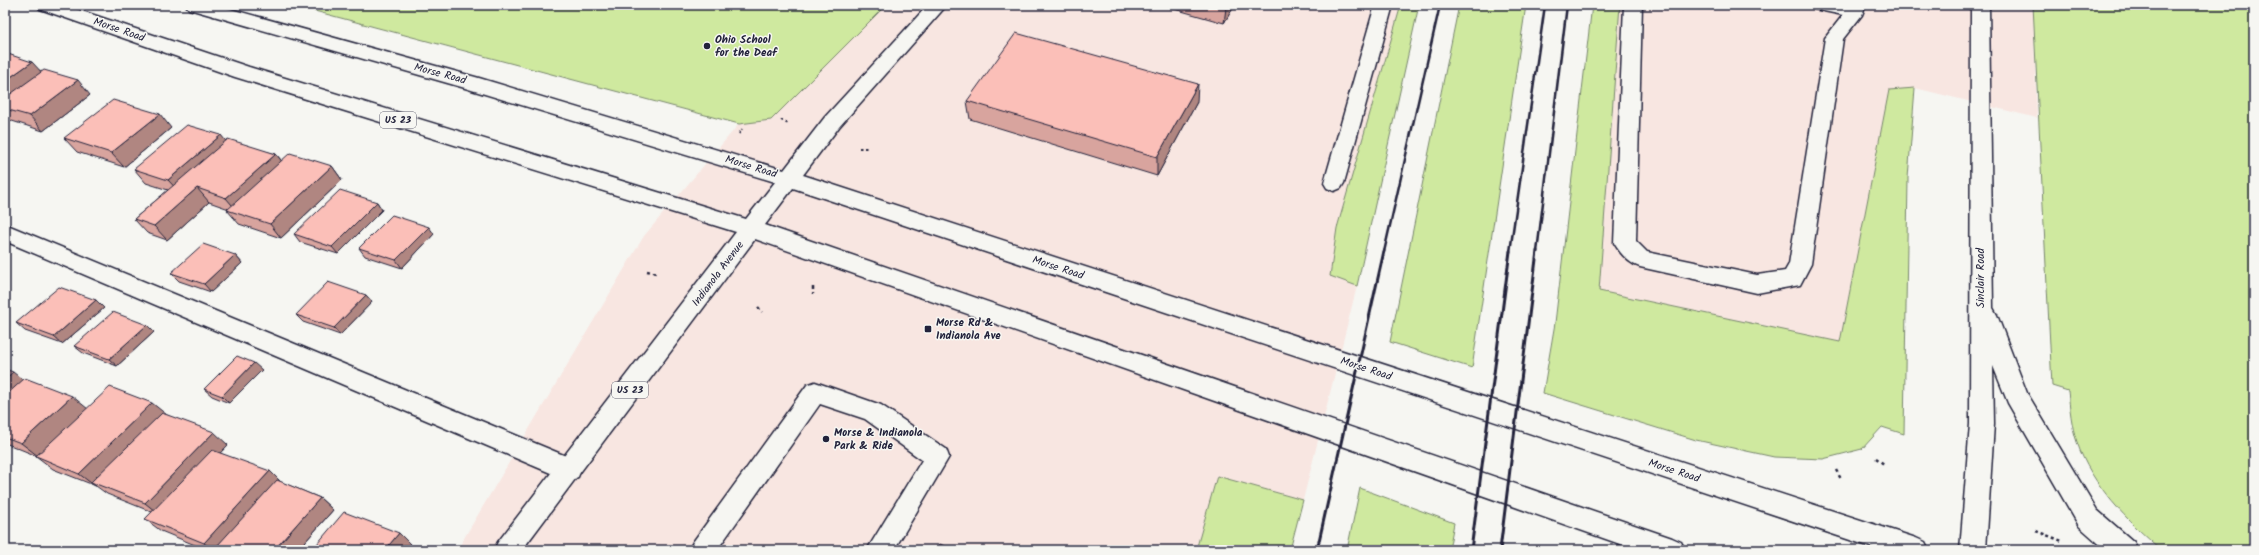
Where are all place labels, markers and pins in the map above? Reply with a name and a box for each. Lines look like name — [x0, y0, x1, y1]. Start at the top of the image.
place label: Ohio School for the Deaf — [715, 31, 778, 62]
marker: Ohio School for the Deaf — [702, 41, 712, 51]
place label: Morse Rd & Indianola Ave — [936, 314, 1001, 345]
marker: Morse Rd & Indianola Ave — [923, 324, 933, 334]
place label: Morse & Indianola Park & Ride — [834, 424, 923, 455]
marker: Morse & Indianola Park & Ride — [821, 434, 831, 444]

